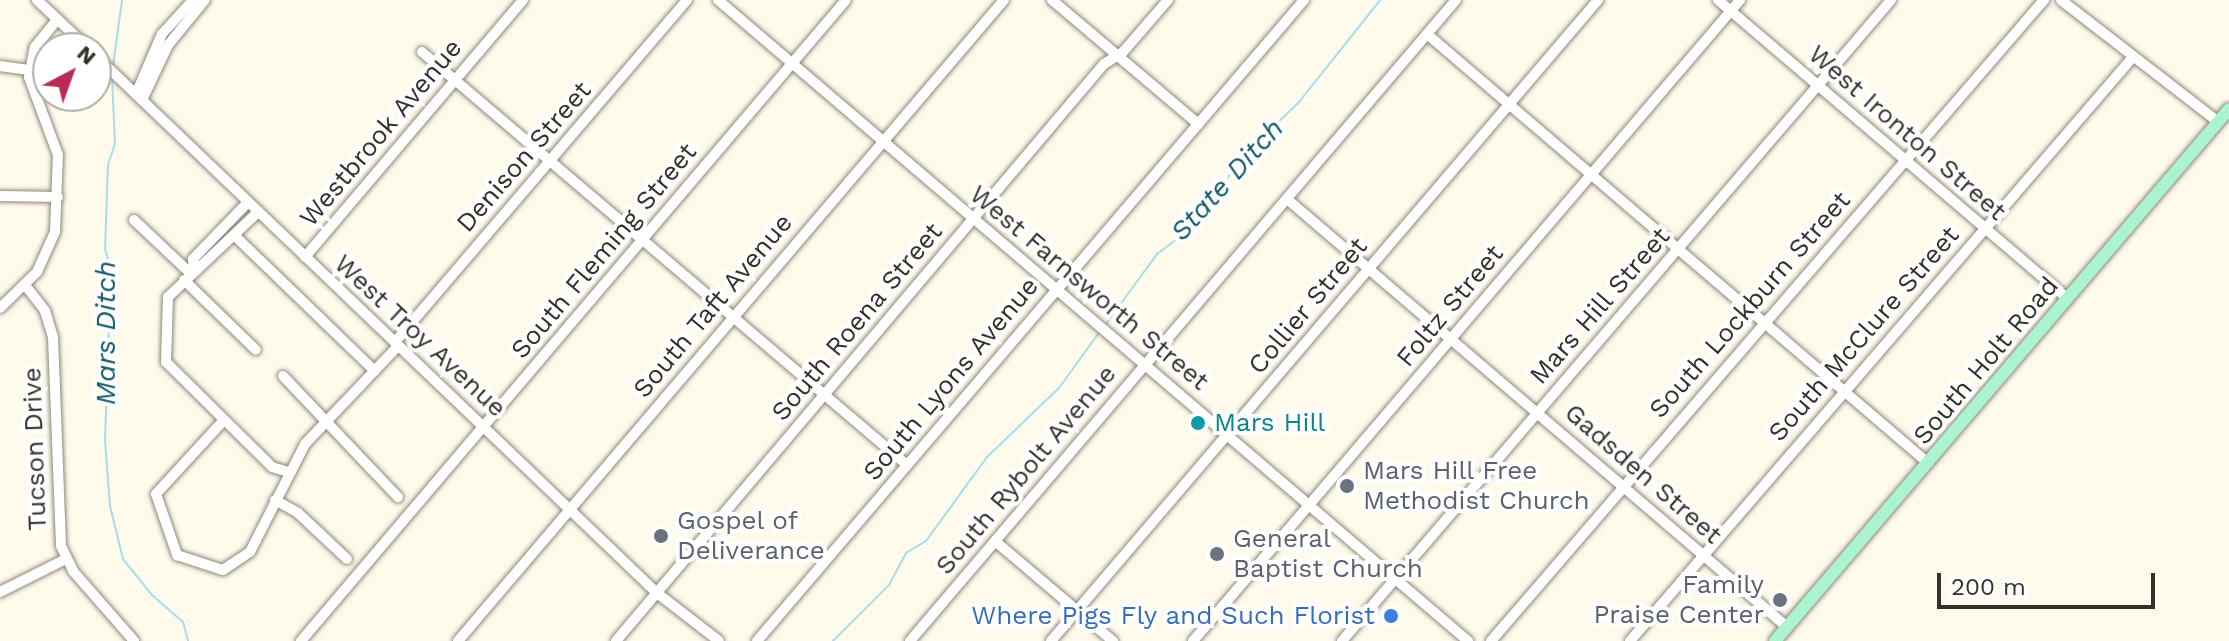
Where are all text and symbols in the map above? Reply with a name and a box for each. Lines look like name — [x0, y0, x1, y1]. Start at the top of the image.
north arrow — [32, 32, 112, 112]
street label: Westbrook Avenue — [293, 32, 469, 234]
street label: West Ironton Street — [1802, 39, 2012, 227]
text: N — [72, 40, 101, 70]
street label: Denison Street — [450, 75, 598, 239]
water label: State Ditch — [1163, 112, 1291, 248]
street label: South Fleming Street — [505, 137, 703, 365]
street label: West Farnsworth Street — [963, 179, 1215, 397]
street label: South Lockburn Street — [1643, 185, 1857, 425]
street label: South Taft Avenue — [626, 207, 800, 405]
street label: South Roena Street — [765, 216, 949, 428]
street label: South McClure Street — [1762, 220, 1966, 448]
street label: Mars Hill Street — [1523, 221, 1677, 391]
street label: Collier Street — [1242, 231, 1374, 381]
street label: Foltz Street — [1390, 239, 1510, 373]
street label: West Troy Avenue — [327, 247, 513, 425]
water label: Mars Ditch — [89, 261, 123, 405]
street label: South Lyons Avenue — [856, 271, 1046, 487]
street label: South Holt Road — [1907, 271, 2065, 451]
street label: South Rybolt Avenue — [929, 358, 1123, 582]
street label: Tucson Drive — [17, 367, 53, 531]
street label: Gadsden Street — [1558, 397, 1728, 551]
place label: Mars Hill — [1214, 407, 1325, 439]
marker: Mars Hill — [1189, 414, 1207, 432]
place label: Mars Hill Free Methodist Church — [1363, 455, 1590, 516]
marker: Mars Hill Free Methodist Church — [1338, 477, 1356, 495]
place label: Gospel of Deliverance — [677, 505, 825, 566]
place label: General Baptist Church — [1233, 523, 1423, 584]
marker: Gospel of Deliverance — [652, 527, 670, 545]
marker: General Baptist Church — [1208, 545, 1226, 563]
scale bar — [1941, 557, 2159, 607]
place label: Family Praise Center — [1593, 569, 1764, 630]
text: 200 m — [1951, 573, 2026, 601]
marker: Family Praise Center — [1771, 591, 1789, 609]
place label: Where Pigs Fly and Such Florist — [971, 600, 1375, 632]
marker: Where Pigs Fly and Such Florist — [1382, 607, 1400, 625]

